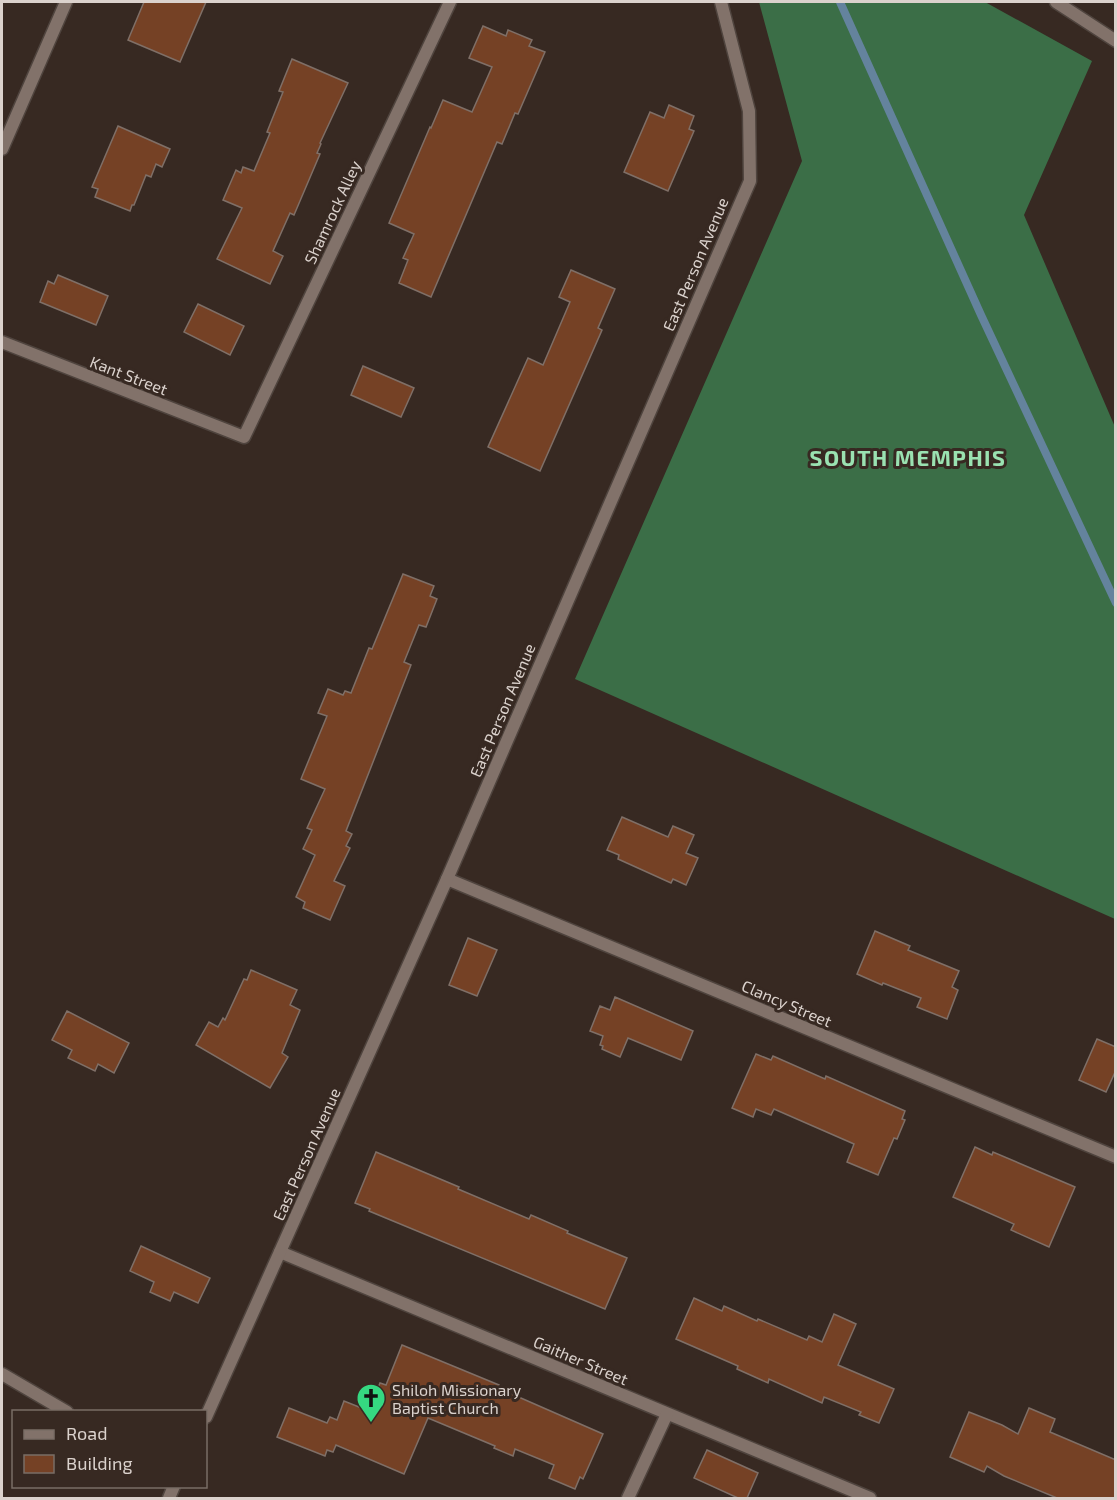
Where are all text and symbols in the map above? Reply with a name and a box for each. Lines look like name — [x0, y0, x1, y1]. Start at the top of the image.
street label: Shamrock Alley — [300, 157, 364, 267]
street label: East Person Avenue — [658, 194, 732, 334]
street label: Kant Street — [87, 351, 171, 399]
district label: SOUTH MEMPHIS — [810, 444, 1006, 470]
street label: East Person Avenue — [465, 640, 539, 780]
street label: Clancy Street — [739, 976, 835, 1030]
street label: East Person Avenue — [268, 1085, 344, 1223]
street label: Gaither Street — [531, 1332, 631, 1388]
place label: Shiloh Missionary Baptist Church — [392, 1380, 522, 1417]
church icon: Shiloh Missionary Baptist Church — [355, 1382, 387, 1424]
legend — [12, 1410, 207, 1488]
text: Road — [66, 1422, 107, 1444]
text: Building — [66, 1452, 133, 1474]

